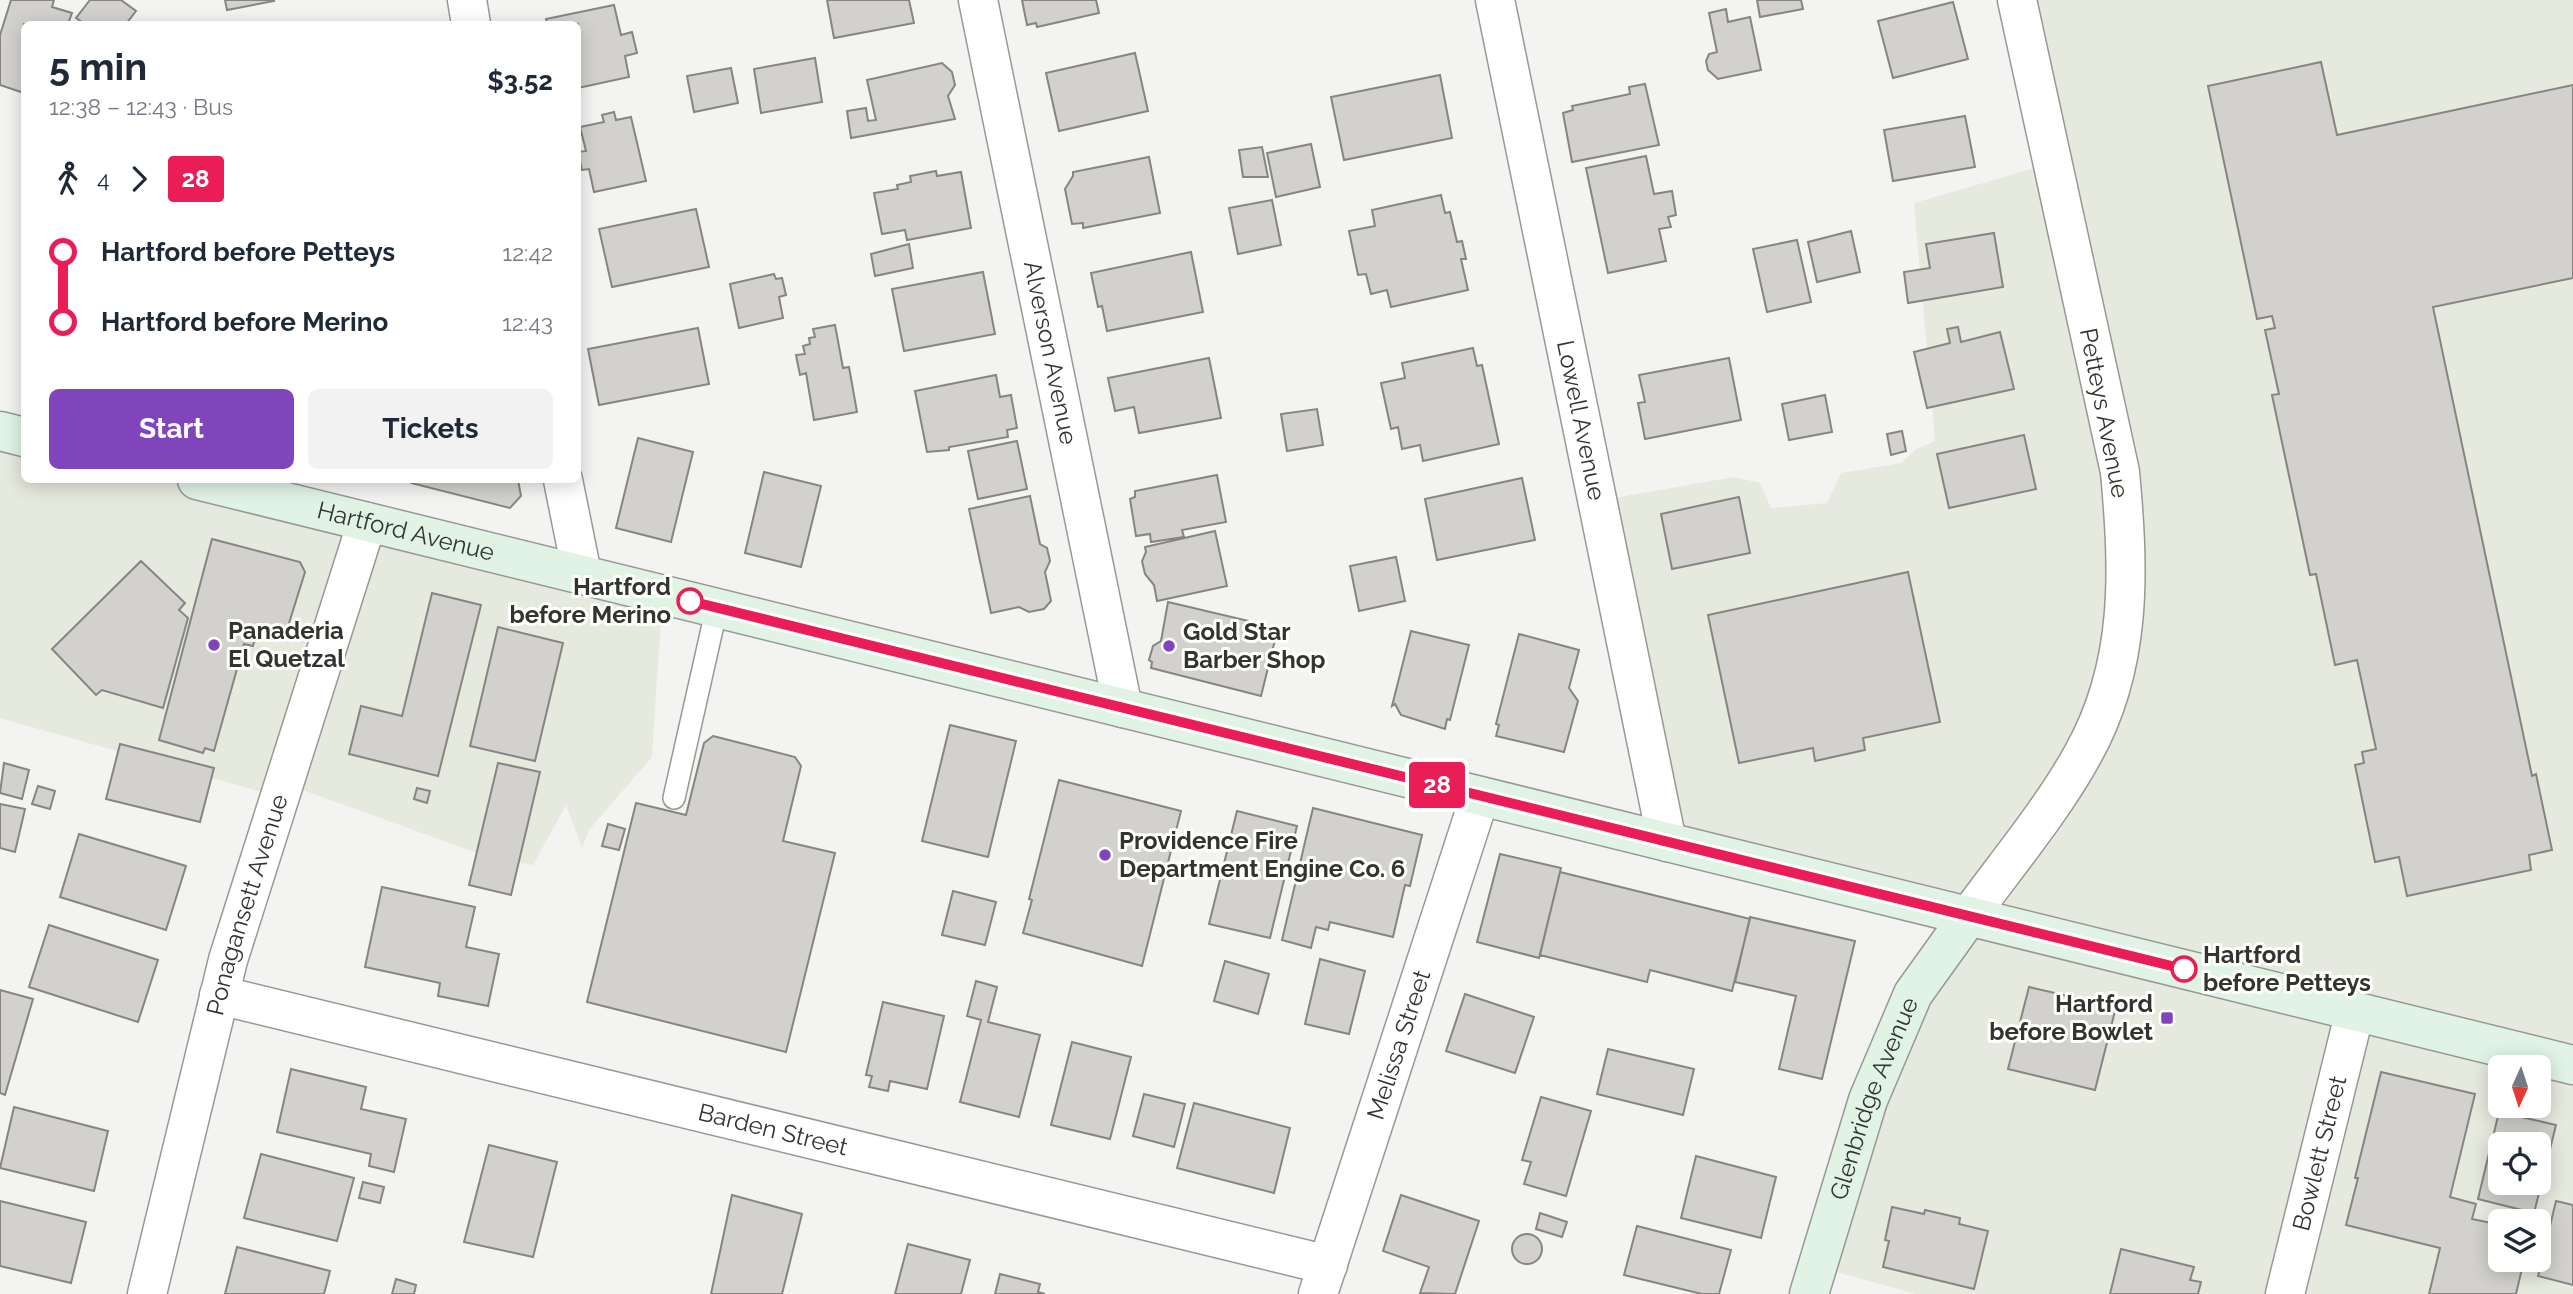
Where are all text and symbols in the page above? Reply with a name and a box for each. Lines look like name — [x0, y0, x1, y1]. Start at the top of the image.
text: 5 min — [49, 44, 147, 89]
text: $3.52 — [487, 66, 553, 96]
text: 12:38 – 12:43 · Bus — [49, 93, 233, 120]
icon: walk — [49, 160, 87, 198]
icon: forward — [120, 160, 158, 198]
text: 28 — [182, 164, 210, 193]
text: 4 — [97, 165, 110, 192]
text: Hartford before Petteys — [101, 237, 395, 267]
text: 12:42 — [502, 239, 553, 266]
street label: Alverson Avenue — [1018, 258, 1084, 447]
text: Hartford before Merino — [101, 307, 388, 337]
text: 12:43 — [502, 309, 553, 336]
street label: Petteys Avenue — [2074, 326, 2135, 500]
street label: Lowell Avenue — [1551, 338, 1612, 503]
button: Start — [49, 389, 294, 469]
button: Tickets — [308, 389, 553, 469]
street label: Hartford Avenue — [314, 495, 498, 567]
place label: Hartford before Merino — [510, 572, 671, 629]
marker: Hartford before Merino — [677, 588, 703, 614]
place label: Panaderia El Quetzal — [228, 616, 345, 673]
place label: Gold Star Barber Shop — [1183, 617, 1325, 674]
marker: Panaderia El Quetzal — [206, 637, 222, 653]
marker: Gold Star Barber Shop — [1161, 638, 1177, 654]
line badge: 28 — [1406, 762, 1468, 808]
text: 28 — [1423, 770, 1451, 799]
street label: Ponagansett Avenue — [200, 791, 294, 1018]
place label: Providence Fire Department Engine Co. 6 — [1119, 826, 1405, 883]
marker: Providence Fire Department Engine Co. 6 — [1097, 847, 1113, 863]
place label: Hartford before Petteys — [2203, 940, 2371, 997]
marker: Hartford before Petteys — [2171, 956, 2197, 982]
street label: Melissa Street — [1361, 966, 1436, 1123]
place label: Hartford before Bowlet — [1989, 989, 2153, 1046]
street label: Glenbridge Avenue — [1823, 993, 1924, 1203]
marker: Hartford before Bowlet — [2159, 1010, 2175, 1026]
north arrow — [2488, 1055, 2552, 1118]
map controls — [2488, 1055, 2551, 1272]
street label: Bowlett Street — [2286, 1073, 2352, 1234]
street label: Barden Street — [695, 1097, 851, 1162]
button: locate — [2488, 1132, 2551, 1195]
button: layers — [2488, 1209, 2551, 1272]

